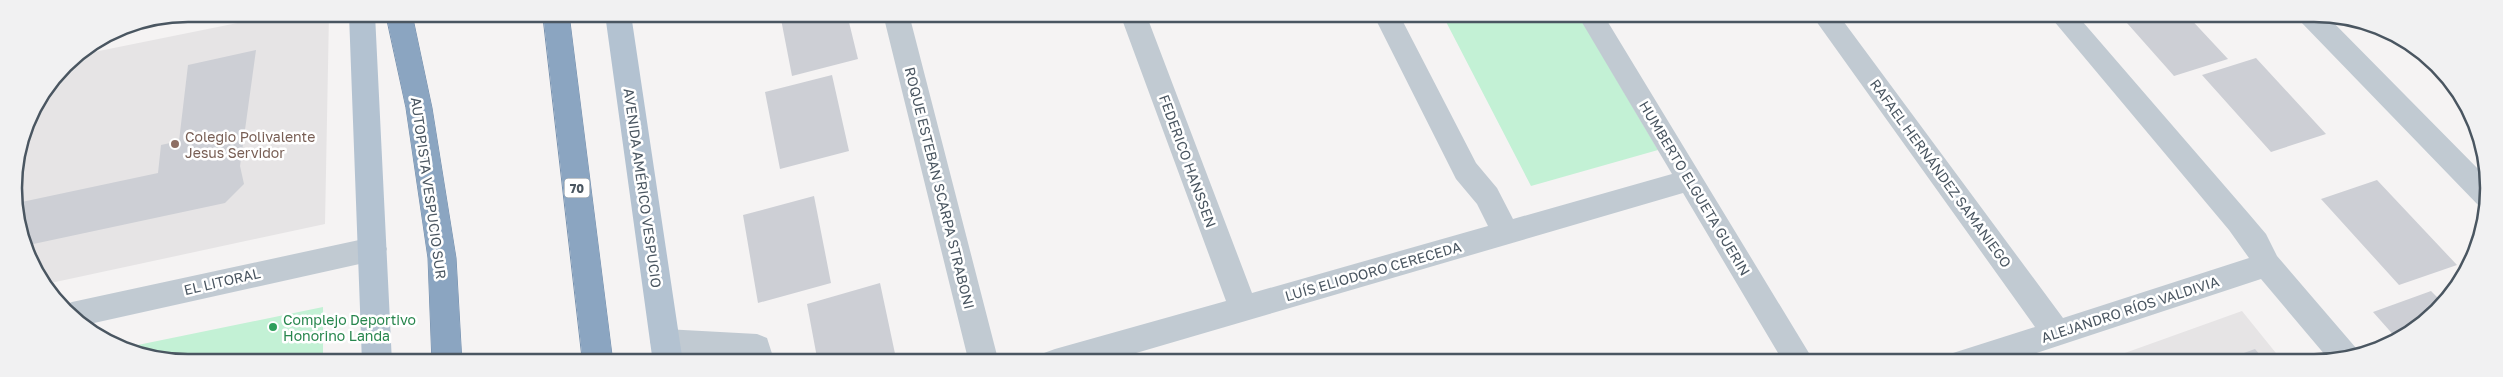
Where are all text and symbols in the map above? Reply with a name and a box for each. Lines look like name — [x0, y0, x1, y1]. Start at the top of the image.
street label: ROQUE ESTEBAN SCARPA STRABONI — [902, 65, 978, 311]
street label: RAFAEL HERNÁNDEZ SAMANIEGO — [1867, 75, 2015, 271]
street label: AVENIDA AMÉRICO VESPUCIO — [621, 87, 665, 289]
street label: FEDERICO HANSSEN — [1156, 92, 1220, 230]
street label: AUTOPISTA VESPUCIO SUR — [408, 96, 450, 280]
street label: HUMBERTO ELGUETA GUERIN — [1636, 98, 1754, 278]
place label: Colegio Polivalente Jesus Servidor — [185, 128, 315, 161]
marker: Colegio Polivalente Jesus Servidor — [169, 138, 181, 150]
road number: 70 — [564, 178, 590, 198]
street label: LUÍS ELIODORO CERECEDA — [1283, 238, 1464, 304]
street label: EL LITORAL — [182, 264, 262, 298]
street label: ALEJANDRO RÍOS VALDIVIA — [2039, 272, 2222, 346]
place label: Complejo Deportivo Honorino Landa — [283, 311, 416, 344]
marker: Complejo Deportivo Honorino Landa — [267, 321, 279, 333]

